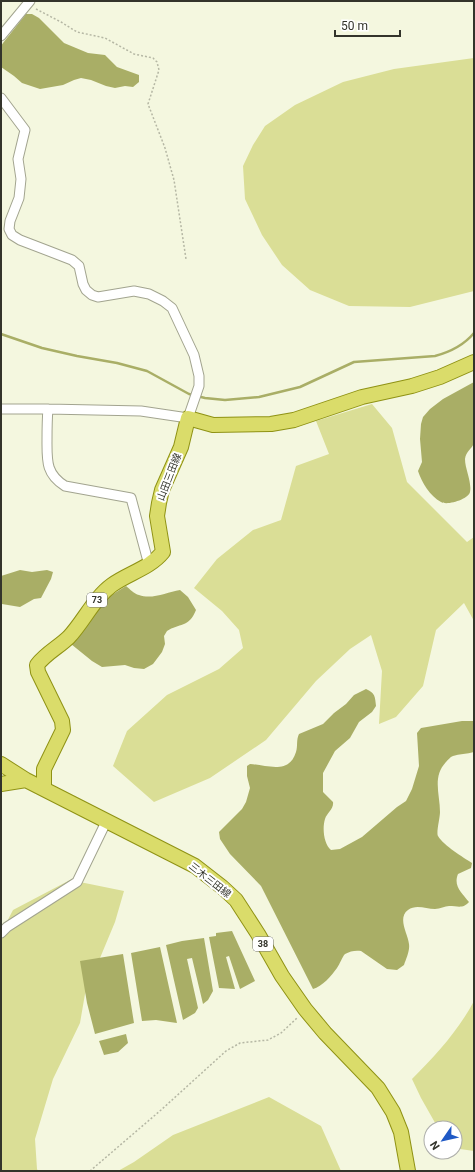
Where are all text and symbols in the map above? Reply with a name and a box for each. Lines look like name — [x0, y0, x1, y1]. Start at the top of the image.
scale bar — [335, 12, 400, 38]
text: 50 m — [341, 19, 368, 33]
street label: 山田三田線 — [155, 452, 183, 502]
road number: 73 — [87, 593, 107, 607]
street label: 三木三田線 — [187, 860, 233, 900]
road number: 38 — [253, 937, 273, 951]
north arrow — [423, 1120, 463, 1160]
text: N — [427, 1138, 443, 1152]

